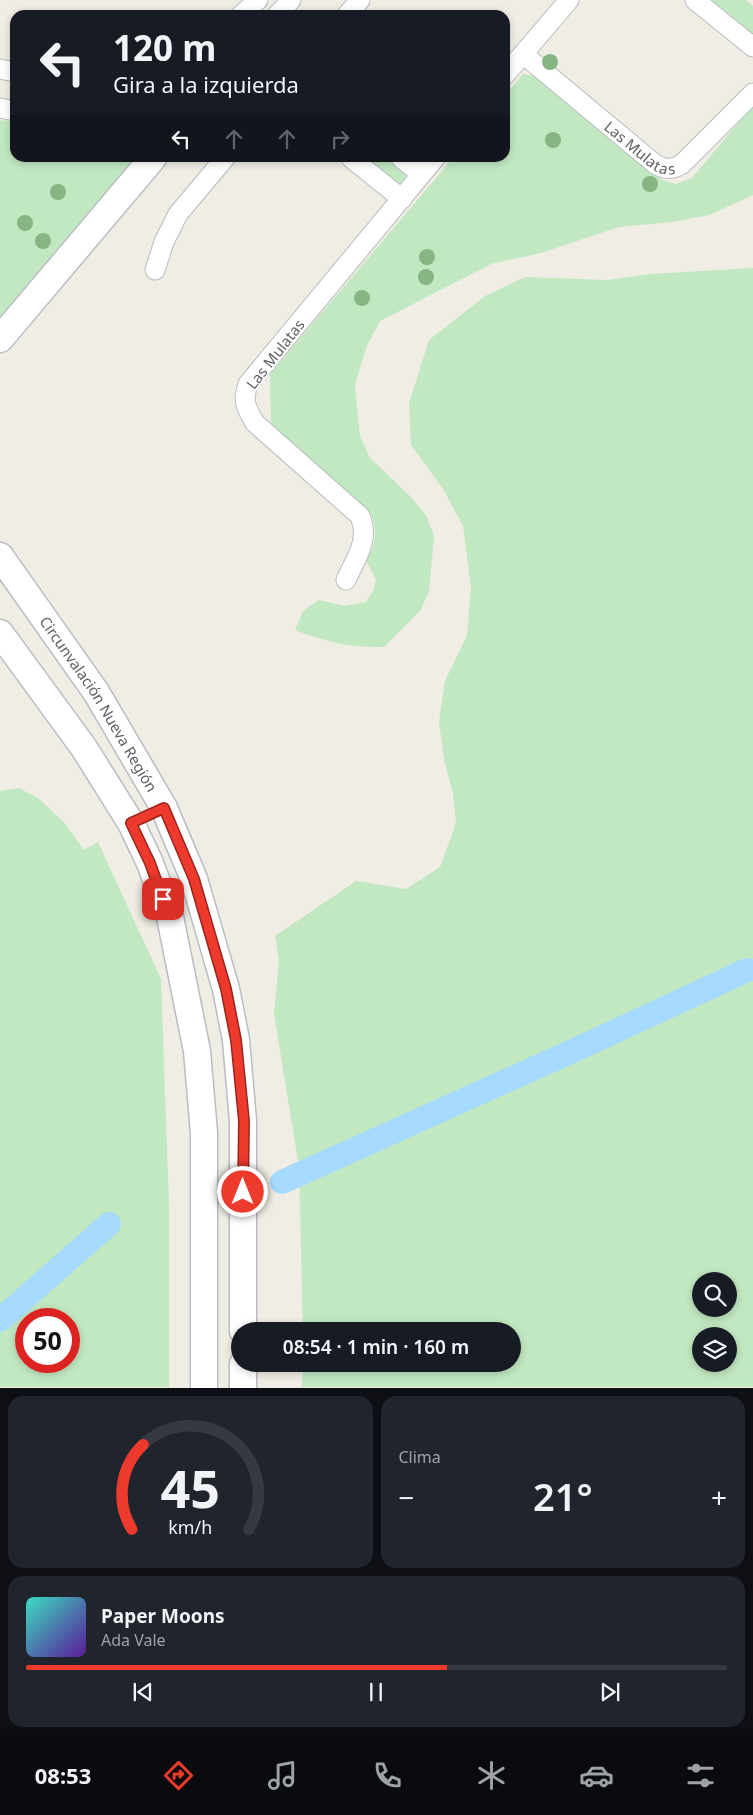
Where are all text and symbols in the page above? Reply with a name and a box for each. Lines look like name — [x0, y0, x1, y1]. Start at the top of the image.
text: 120 m — [113, 24, 216, 71]
icon: left — [30, 30, 95, 95]
text: Gira a la izquierda — [113, 69, 299, 99]
street label: Las Mulatas — [600, 116, 676, 179]
icon: left — [167, 125, 195, 153]
icon: ahead — [220, 125, 248, 153]
icon: ahead — [273, 125, 301, 153]
icon: right — [326, 125, 354, 153]
street label: Las Mulatas — [241, 315, 309, 393]
street label: Circunvalación Nueva Región — [35, 612, 162, 795]
pin — [142, 878, 184, 920]
icon: arrive — [149, 885, 177, 913]
position arrow — [216, 1165, 268, 1217]
map controls — [692, 1272, 737, 1372]
button: search — [692, 1272, 737, 1317]
speed limit sign: 50 — [15, 1308, 80, 1373]
button: layers — [692, 1327, 737, 1372]
text: 08:54 · 1 min · 160 m — [283, 1334, 469, 1360]
text: Clima — [399, 1446, 441, 1468]
text: 45 — [161, 1452, 220, 1523]
text: 21° — [533, 1470, 593, 1522]
text: − — [399, 1478, 415, 1516]
text: + — [711, 1478, 727, 1516]
text: km/h — [168, 1515, 212, 1539]
text: Paper Moons — [101, 1603, 225, 1629]
text: Ada Vale — [101, 1629, 166, 1651]
icon: previous — [129, 1678, 157, 1706]
icon: pause — [362, 1678, 390, 1706]
icon: next — [596, 1678, 624, 1706]
icon: directions — [161, 1758, 196, 1793]
icon: music — [265, 1758, 300, 1793]
icon: phone — [370, 1758, 405, 1793]
icon: climate — [474, 1758, 509, 1793]
icon: car — [579, 1758, 614, 1793]
icon: filters — [683, 1758, 718, 1793]
text: 08:53 — [35, 1760, 91, 1790]

